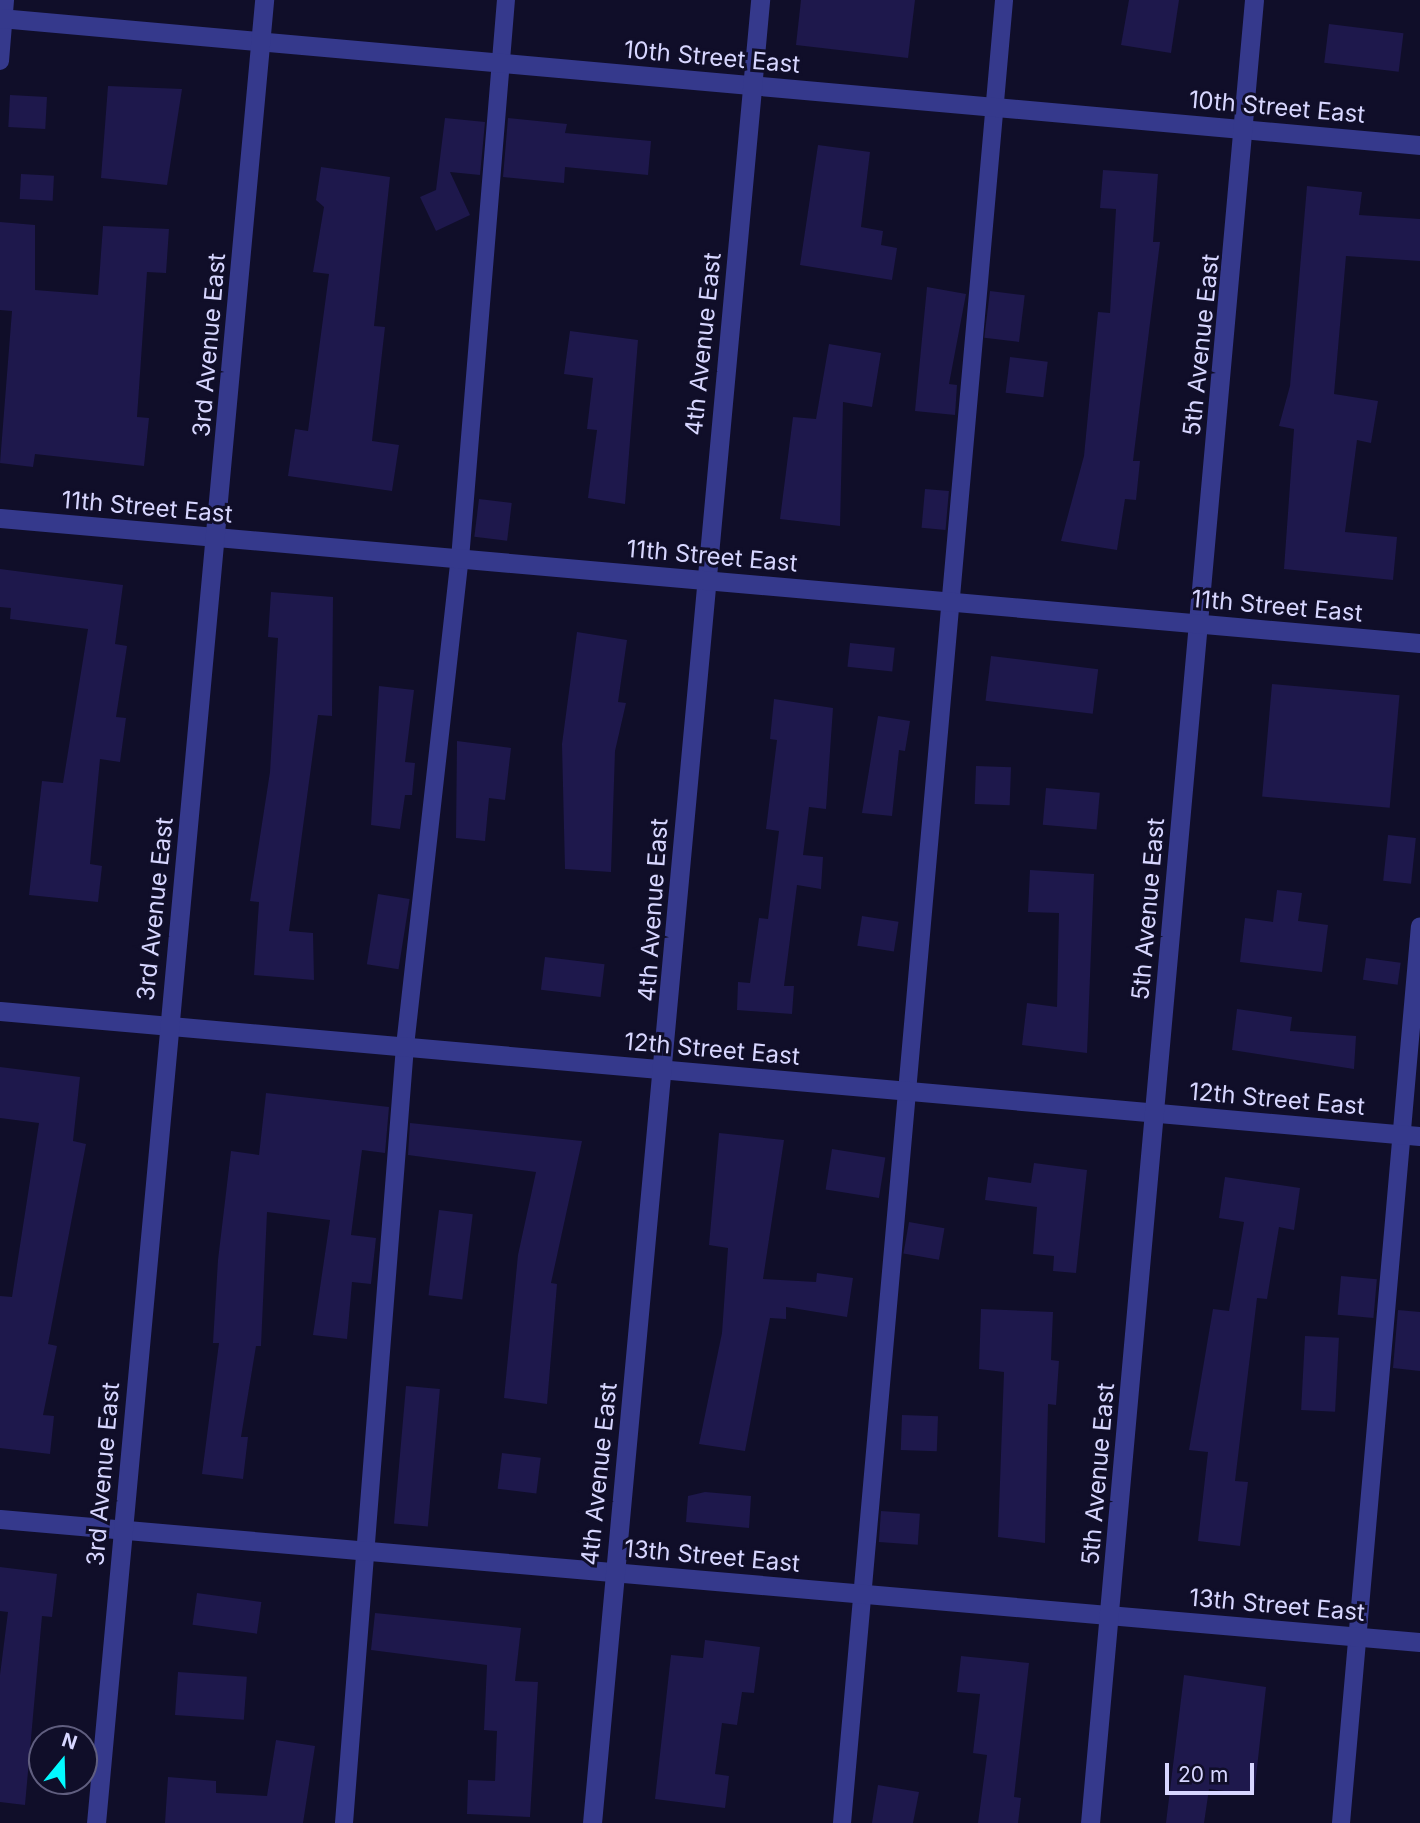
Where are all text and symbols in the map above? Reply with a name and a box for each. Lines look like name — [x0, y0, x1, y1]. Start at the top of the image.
street label: 10th Street East — [623, 35, 801, 79]
street label: 10th Street East — [1188, 85, 1366, 129]
street label: 4th Avenue East — [679, 251, 727, 437]
street label: 3rd Avenue East — [187, 252, 231, 438]
street label: 5th Avenue East — [1177, 253, 1225, 437]
street label: 11th Street East — [60, 485, 234, 529]
street label: 11th Street East — [625, 534, 799, 578]
street label: 11th Street East — [1190, 584, 1364, 628]
street label: 3rd Avenue East — [131, 816, 179, 1002]
street label: 4th Avenue East — [632, 817, 674, 1003]
street label: 5th Avenue East — [1126, 817, 1170, 1001]
street label: 12th Street East — [623, 1027, 801, 1071]
street label: 12th Street East — [1188, 1077, 1366, 1121]
street label: 3rd Avenue East — [81, 1381, 125, 1567]
street label: 4th Avenue East — [575, 1381, 623, 1567]
street label: 5th Avenue East — [1076, 1382, 1120, 1566]
street label: 13th Street East — [623, 1534, 801, 1578]
street label: 13th Street East — [1188, 1583, 1366, 1627]
north arrow — [28, 1725, 98, 1795]
text: N — [59, 1728, 80, 1755]
scale bar — [1168, 1750, 1257, 1794]
text: 20 m — [1178, 1762, 1228, 1787]

